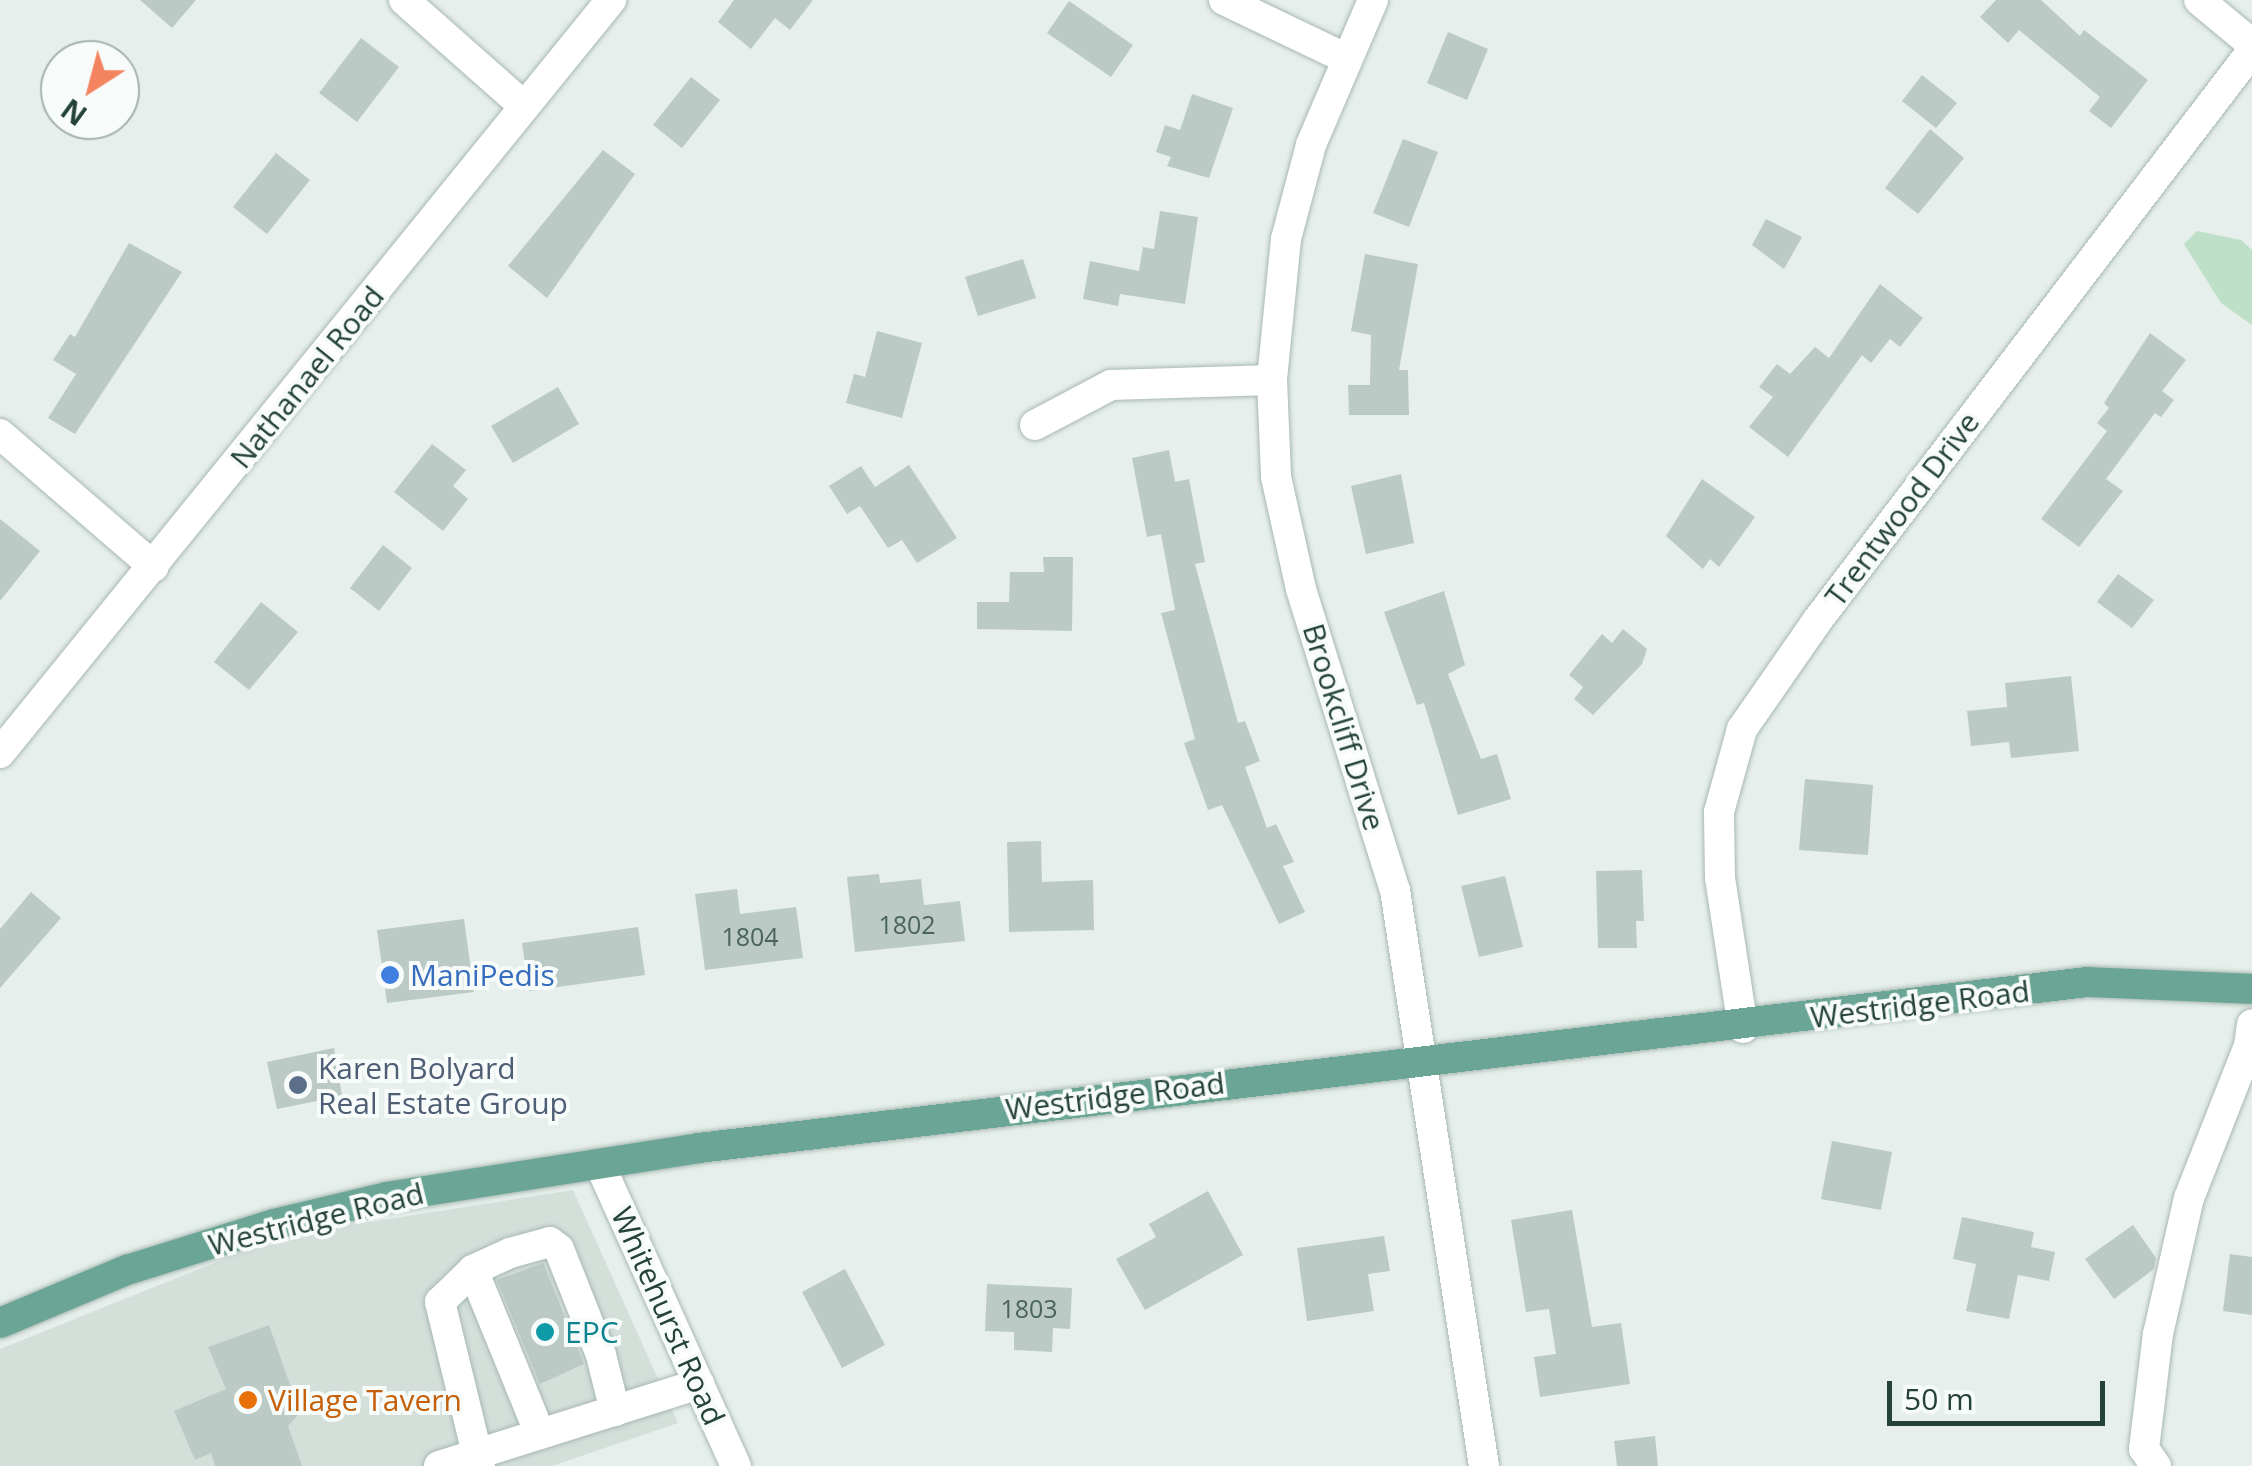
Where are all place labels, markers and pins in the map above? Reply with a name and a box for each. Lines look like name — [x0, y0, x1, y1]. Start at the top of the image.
place label: ManiPedis — [410, 957, 555, 993]
marker: ManiPedis — [379, 964, 401, 986]
place label: Karen Bolyard Real Estate Group — [318, 1050, 568, 1120]
marker: Karen Bolyard Real Estate Group — [287, 1074, 309, 1096]
place label: EPC — [565, 1314, 619, 1350]
marker: EPC — [534, 1321, 556, 1343]
place label: Village Tavern — [268, 1382, 462, 1418]
marker: Village Tavern — [237, 1389, 259, 1411]

